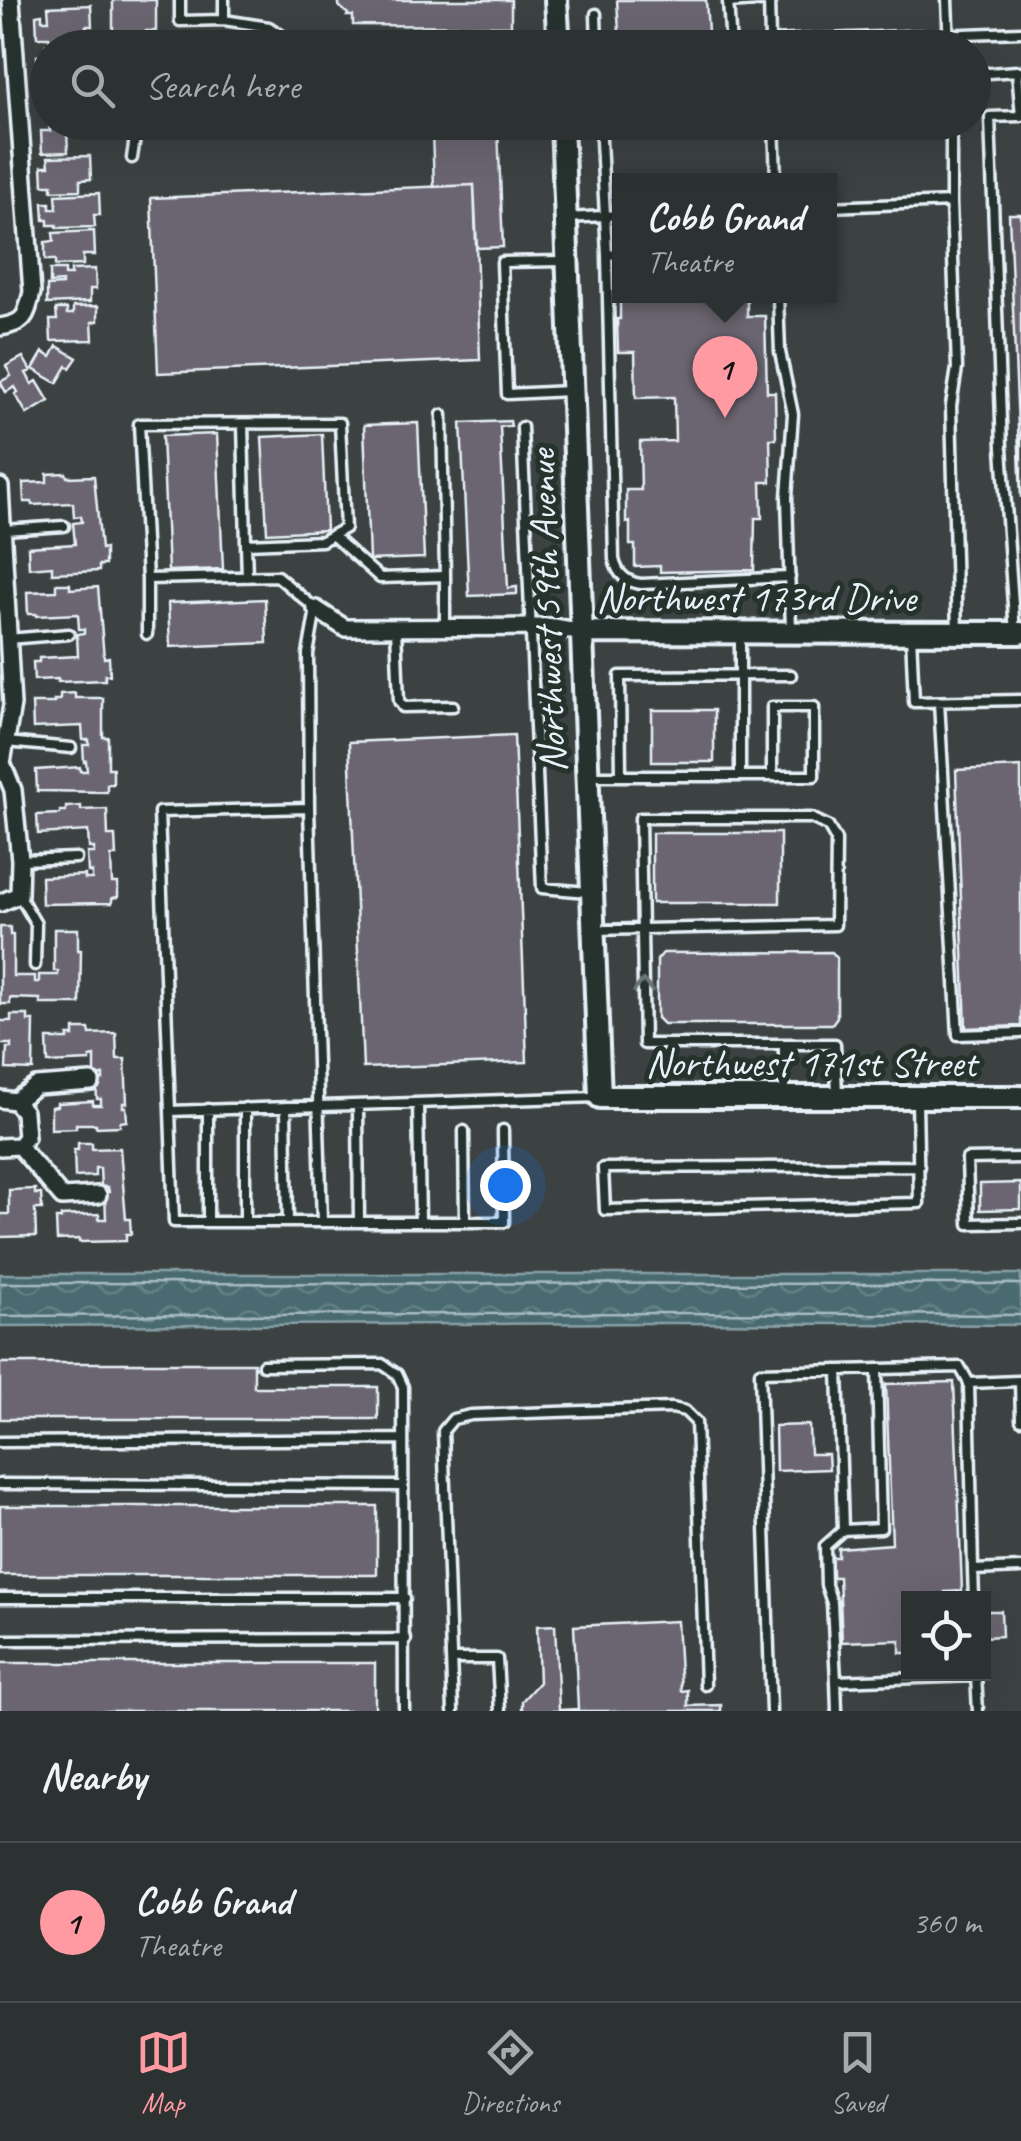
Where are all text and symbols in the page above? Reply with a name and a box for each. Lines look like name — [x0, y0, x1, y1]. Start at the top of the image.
search box — [30, 30, 991, 140]
icon: search — [65, 58, 120, 113]
text: Search here — [145, 62, 300, 109]
popup — [612, 173, 837, 303]
text: Cobb Grand — [646, 194, 803, 241]
text: Theatre — [646, 241, 732, 282]
pin: 1 — [692, 336, 758, 418]
street label: Northwest 59th Avenue — [516, 446, 578, 773]
street label: Northwest 173rd Drive — [596, 573, 919, 623]
one-way arrow — [632, 978, 654, 994]
street label: Northwest 171st Street — [646, 1038, 980, 1088]
your location — [480, 1160, 531, 1211]
map controls — [901, 1591, 991, 1681]
button: locate — [901, 1591, 991, 1681]
text: Nearby — [40, 1750, 146, 1803]
text: Cobb Grand — [135, 1878, 291, 1925]
text: 1 — [65, 1902, 80, 1943]
text: 360 m — [912, 1902, 981, 1943]
text: Theatre — [135, 1925, 221, 1966]
tab: Map — [136, 2025, 191, 2120]
tab: Directions — [462, 2025, 559, 2120]
tab: Saved — [830, 2025, 885, 2120]

